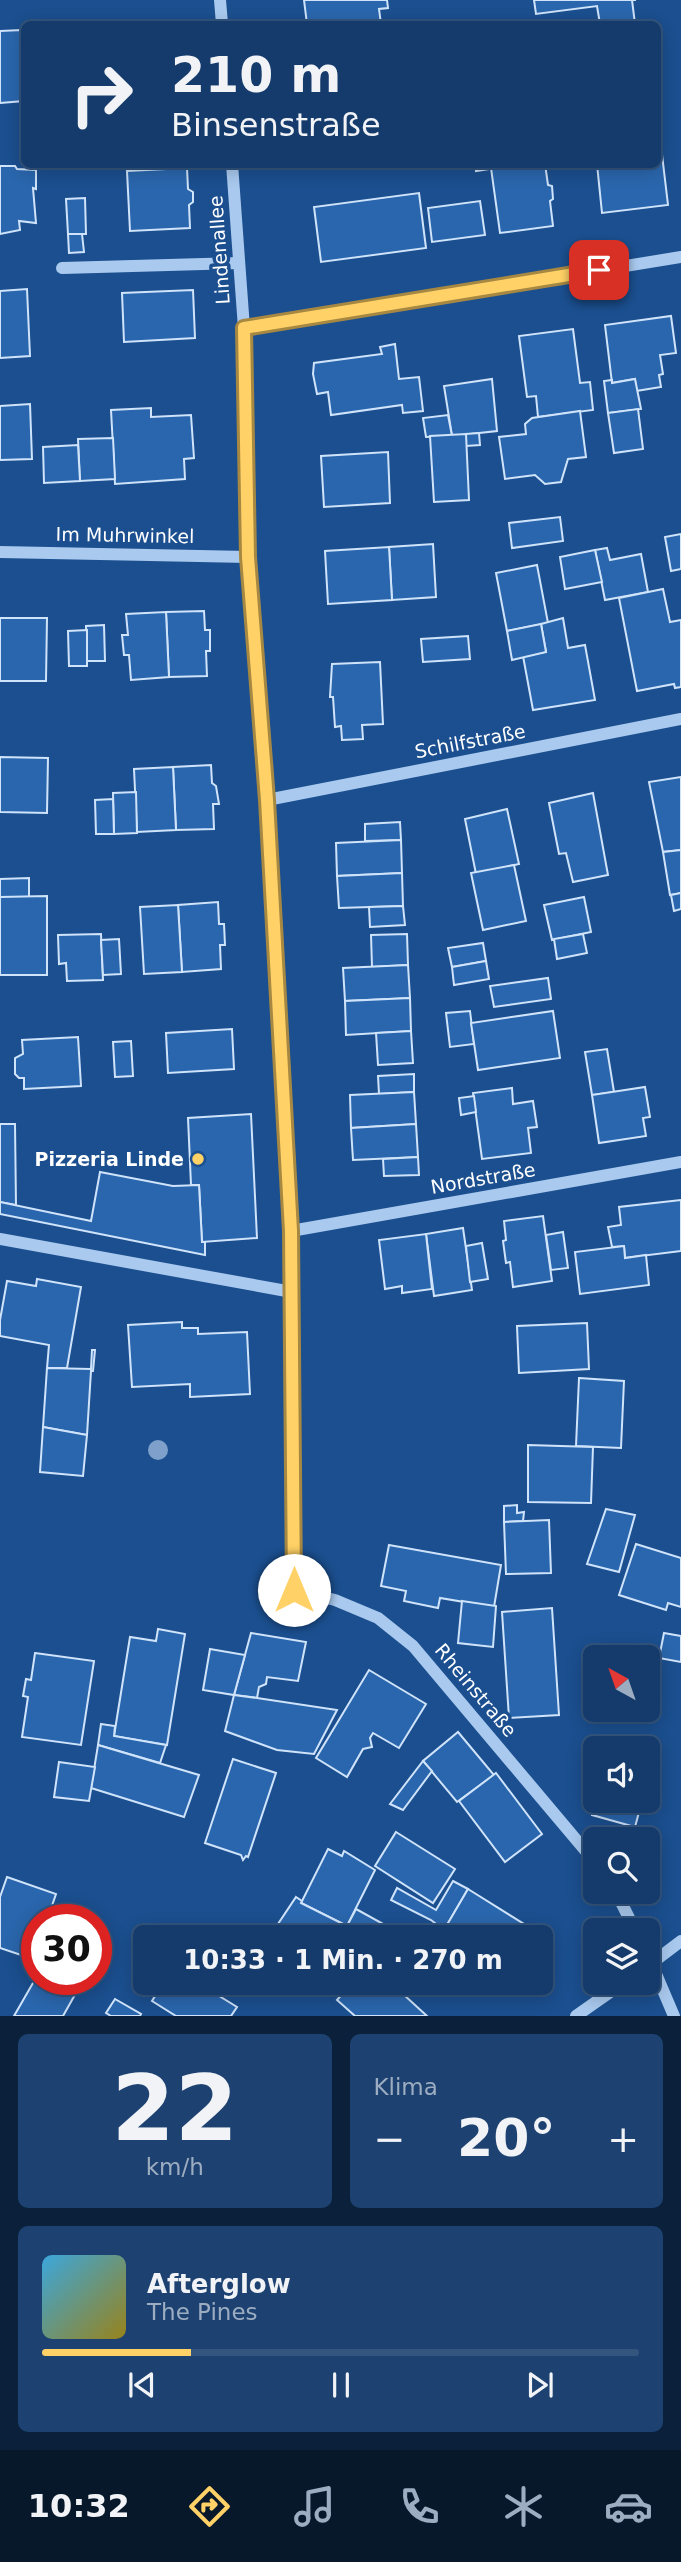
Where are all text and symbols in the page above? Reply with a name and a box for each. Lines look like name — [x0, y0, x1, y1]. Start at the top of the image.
text: 210 m — [171, 47, 341, 104]
icon: right — [56, 49, 147, 140]
text: Binsenstraße — [171, 106, 381, 144]
street label: Lindenallee — [204, 195, 234, 305]
pin — [569, 240, 629, 300]
icon: arrive — [580, 251, 618, 289]
street label: Im Muhrwinkel — [56, 523, 194, 547]
street label: Schilfstraße — [413, 719, 527, 763]
place label: Pizzeria Linde — [35, 1148, 184, 1170]
marker: Pizzeria Linde — [190, 1151, 206, 1167]
street label: Nordstraße — [429, 1158, 537, 1198]
position arrow — [257, 1553, 331, 1627]
street label: Rheinstraße — [431, 1639, 521, 1741]
north arrow — [583, 1645, 660, 1722]
map controls — [583, 1645, 660, 1995]
button: sound — [583, 1736, 660, 1813]
button: search — [583, 1827, 660, 1904]
speed limit sign: 30 — [21, 1904, 112, 1995]
button: layers — [583, 1918, 660, 1995]
text: 10:33 · 1 Min. · 270 m — [183, 1945, 503, 1975]
text: 22 — [111, 2056, 238, 2161]
text: Klima — [374, 2074, 438, 2100]
text: 20° — [457, 2108, 555, 2168]
text: − — [374, 2117, 405, 2161]
text: + — [607, 2117, 639, 2161]
text: km/h — [146, 2154, 204, 2180]
text: Afterglow — [147, 2269, 291, 2299]
text: The Pines — [147, 2299, 258, 2325]
icon: previous — [123, 2366, 161, 2404]
icon: pause — [322, 2366, 360, 2404]
icon: next — [521, 2366, 559, 2404]
icon: directions — [185, 2482, 234, 2531]
icon: music — [290, 2482, 339, 2531]
icon: phone — [395, 2482, 444, 2531]
icon: climate — [499, 2482, 548, 2531]
icon: car — [604, 2482, 653, 2531]
text: 10:32 — [28, 2487, 130, 2525]

